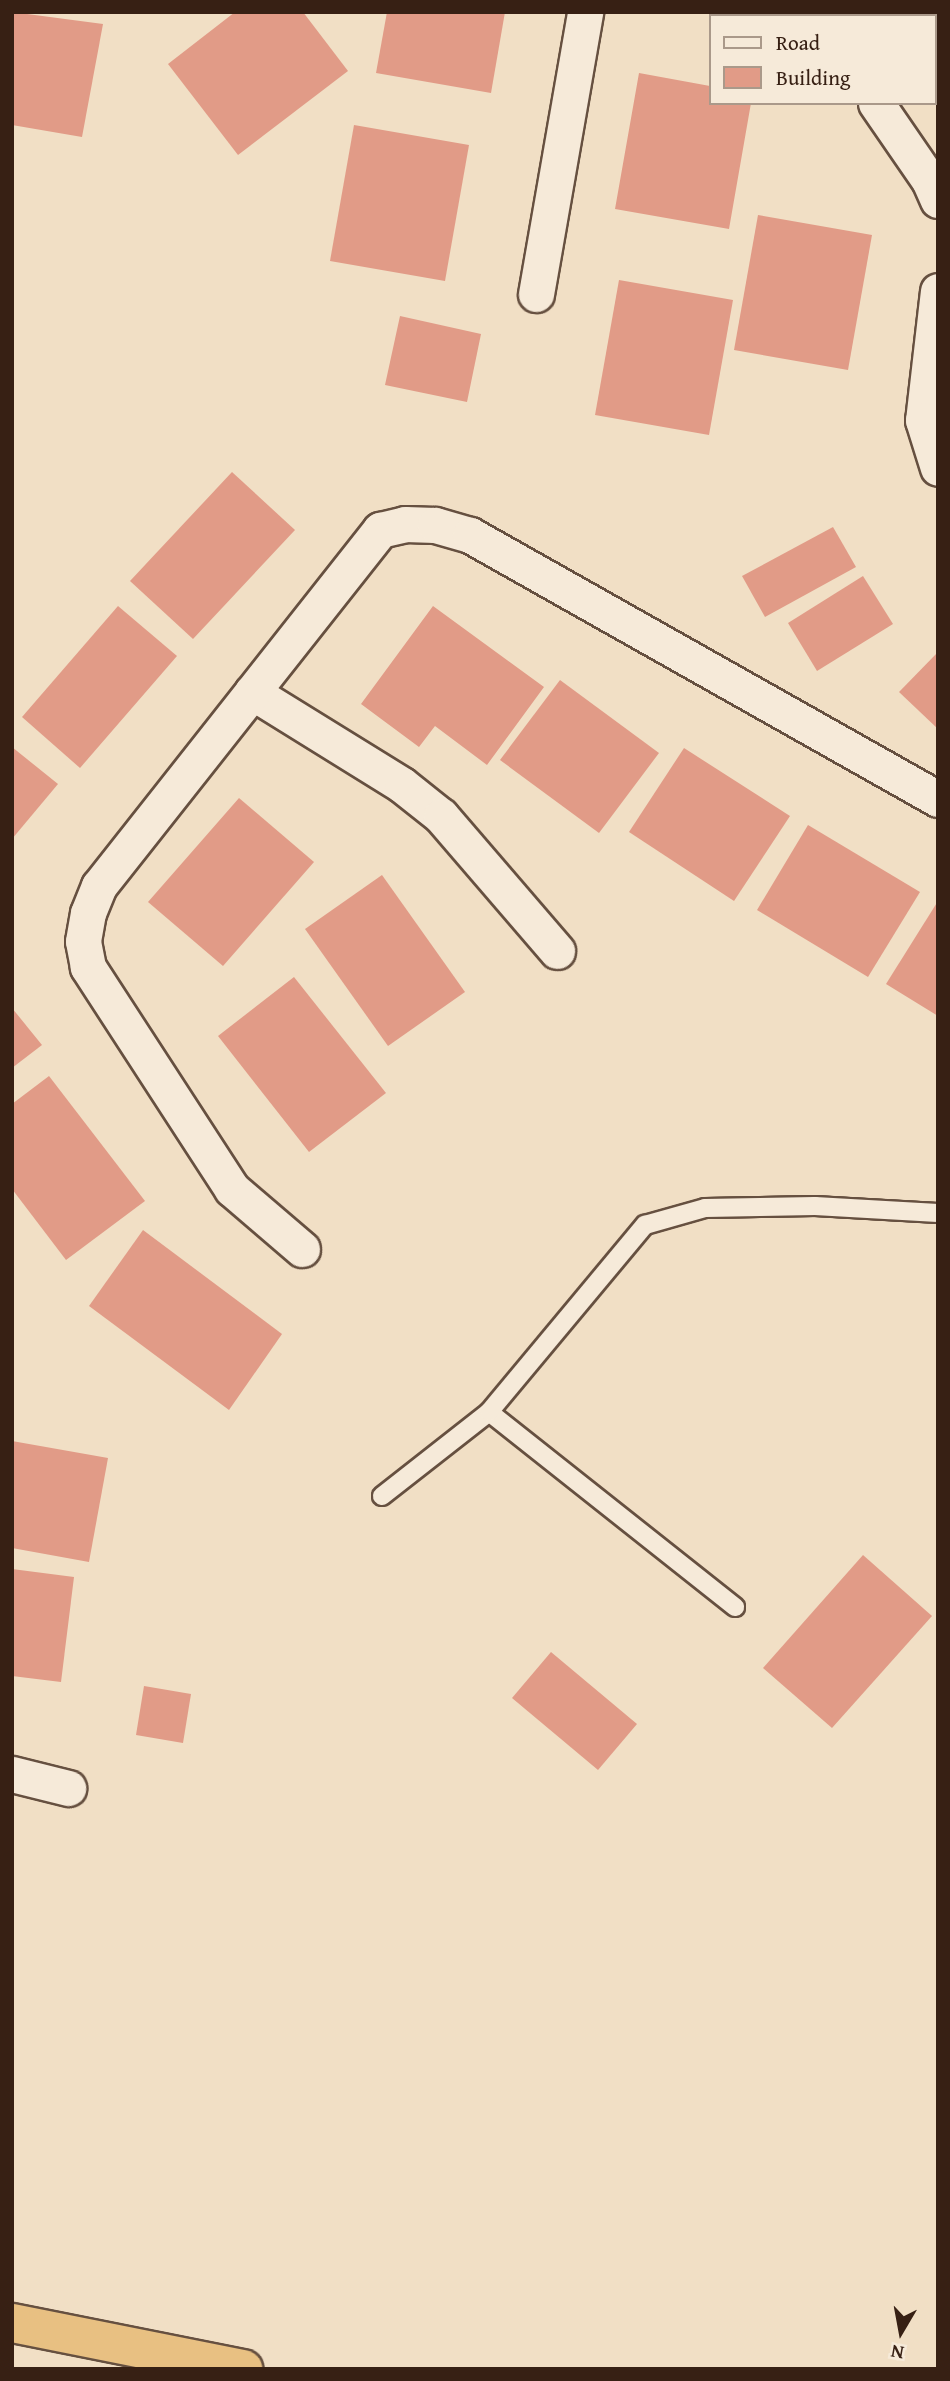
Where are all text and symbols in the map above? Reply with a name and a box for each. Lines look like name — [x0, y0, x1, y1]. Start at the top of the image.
legend — [708, 14, 936, 105]
text: Road — [776, 27, 820, 58]
text: Building — [776, 62, 850, 93]
north arrow — [866, 2297, 936, 2367]
text: N — [889, 2338, 906, 2368]

